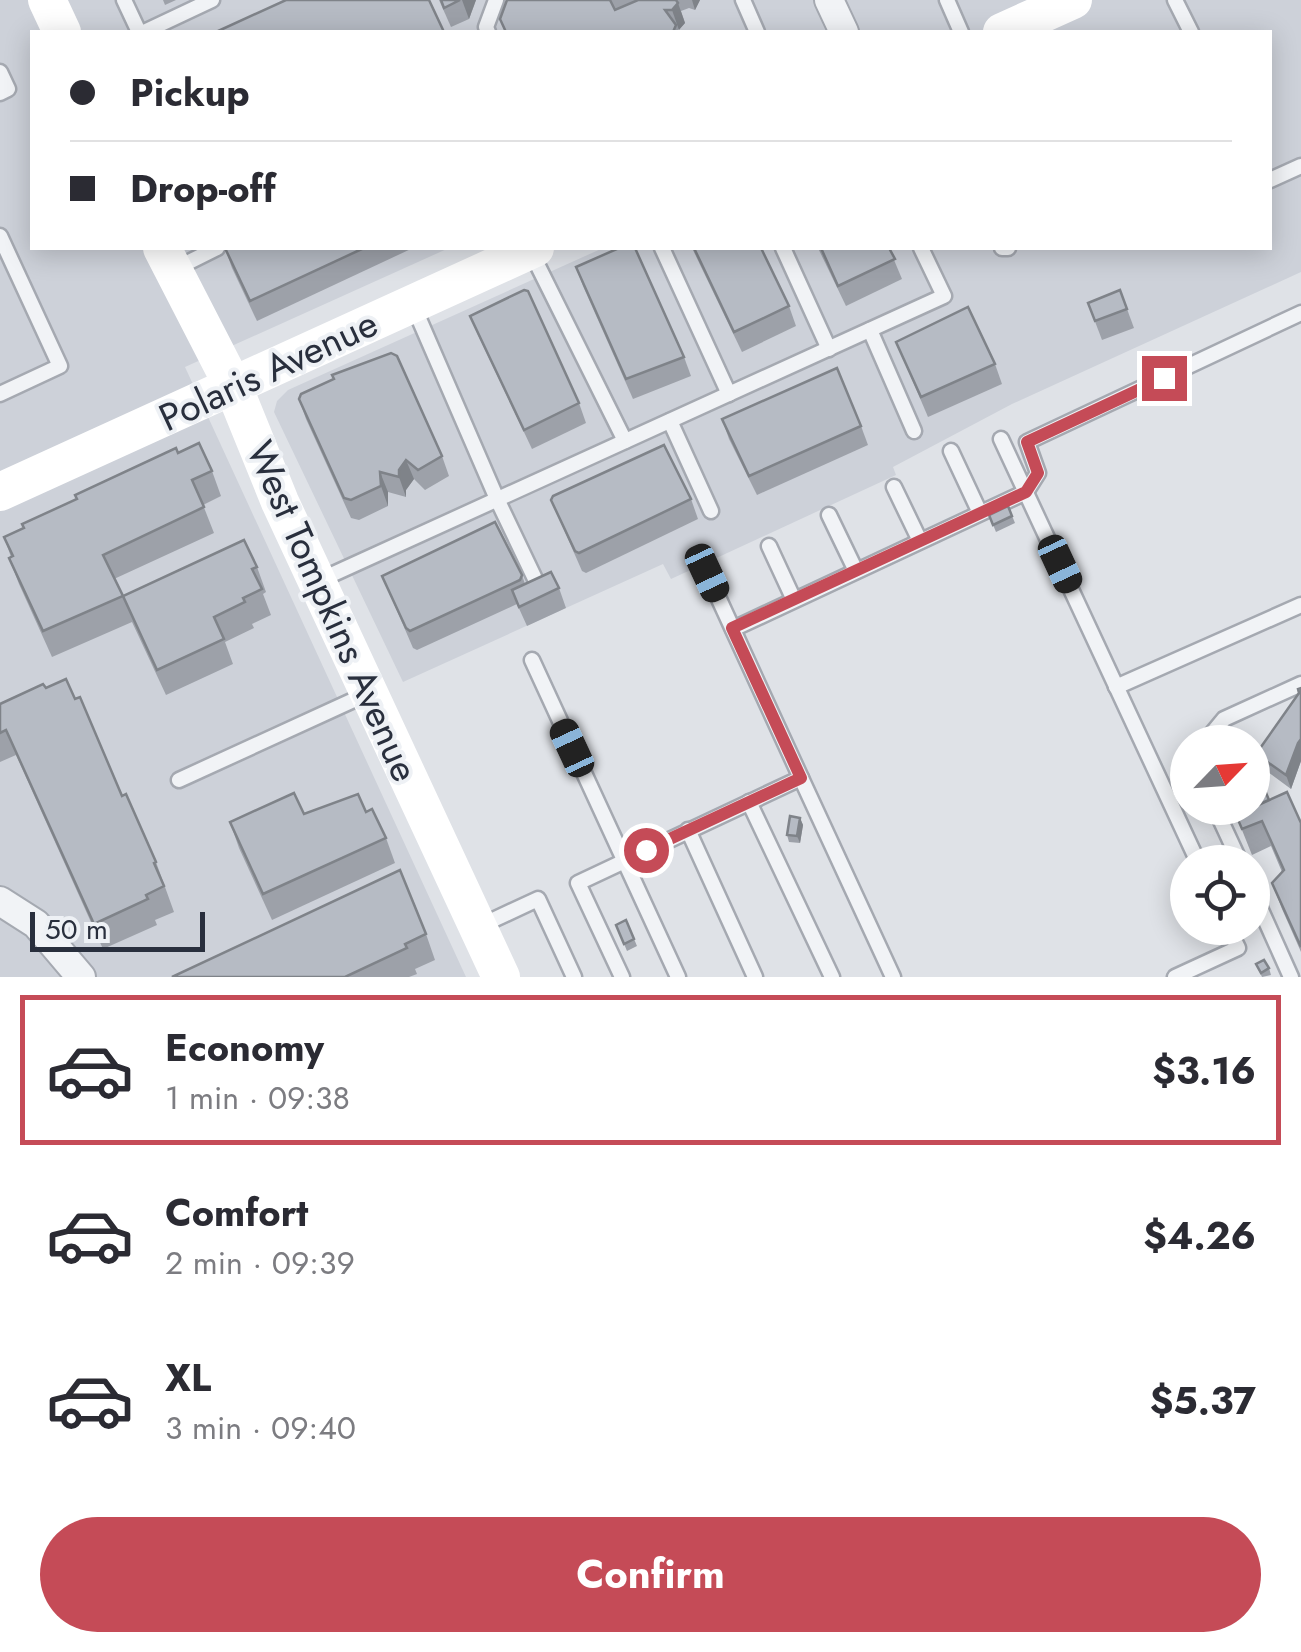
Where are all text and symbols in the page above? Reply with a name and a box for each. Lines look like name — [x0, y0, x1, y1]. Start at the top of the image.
text: Pickup — [130, 65, 250, 120]
text: Drop-off — [130, 161, 276, 216]
street label: Polaris Avenue — [150, 295, 386, 445]
route end — [1142, 356, 1187, 401]
street label: West Tompkins Avenue — [233, 432, 433, 790]
car — [1034, 530, 1086, 598]
car — [681, 539, 733, 607]
car — [546, 714, 598, 782]
north arrow — [1170, 725, 1270, 825]
map controls — [1170, 725, 1270, 945]
route start — [624, 828, 669, 873]
button: locate — [1170, 845, 1270, 945]
scale bar — [30, 907, 205, 951]
text: 50 m — [45, 909, 108, 950]
text: Economy — [165, 1020, 324, 1075]
icon: car — [45, 1025, 135, 1115]
text: $3.16 — [1152, 1043, 1256, 1098]
text: 1 min · 09:38 — [165, 1075, 350, 1121]
text: Comfort — [165, 1185, 308, 1240]
icon: car — [45, 1190, 135, 1280]
text: $4.26 — [1143, 1208, 1256, 1263]
text: 2 min · 09:39 — [165, 1240, 355, 1286]
text: XL — [165, 1350, 211, 1405]
icon: car — [45, 1355, 135, 1445]
text: $5.37 — [1150, 1373, 1256, 1428]
text: 3 min · 09:40 — [165, 1405, 356, 1451]
button: Confirm — [40, 1517, 1261, 1632]

